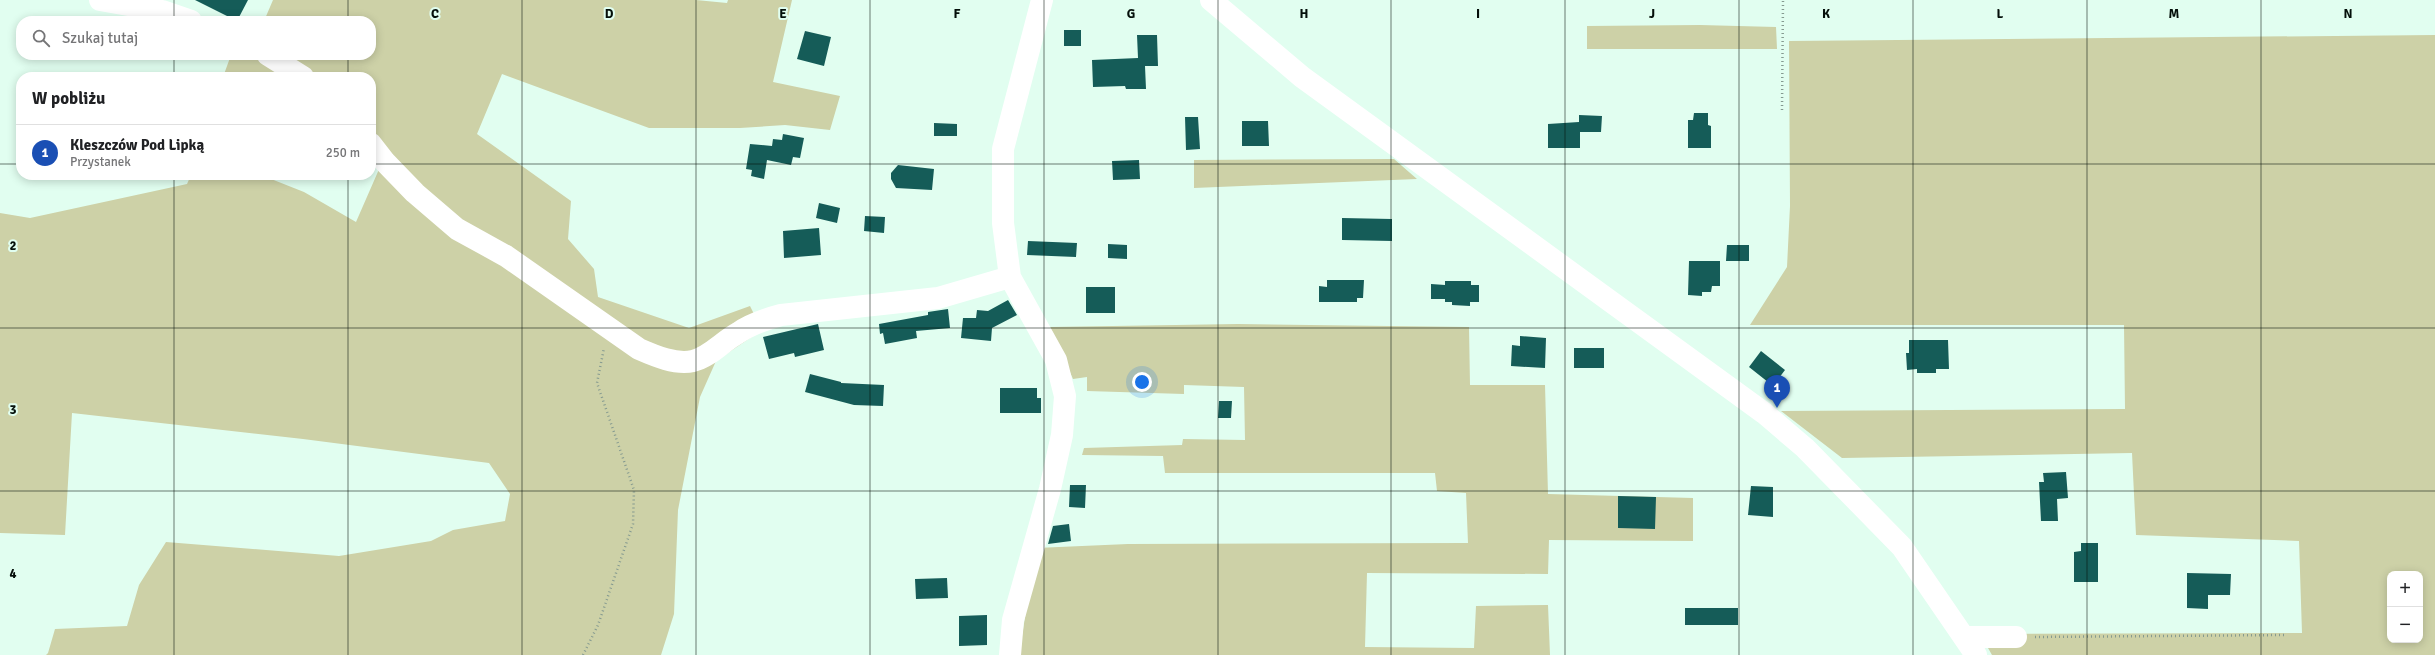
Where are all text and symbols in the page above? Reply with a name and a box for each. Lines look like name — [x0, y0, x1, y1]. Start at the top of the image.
text: C — [431, 6, 439, 22]
text: D — [605, 6, 614, 22]
text: E — [779, 6, 787, 22]
text: F — [954, 6, 961, 22]
text: G — [1127, 6, 1135, 22]
text: H — [1300, 6, 1308, 22]
text: I — [1476, 6, 1480, 22]
text: J — [1649, 6, 1655, 22]
text: K — [1822, 6, 1830, 22]
text: L — [1997, 6, 2004, 22]
text: M — [2169, 6, 2180, 22]
text: N — [2343, 6, 2353, 22]
search box — [16, 16, 376, 60]
icon: search — [30, 27, 52, 49]
text: Szukaj tutaj — [62, 29, 138, 47]
text: W pobliżu — [32, 88, 105, 109]
text: Kleszczów Pod Lipką — [70, 136, 204, 154]
text: 1 — [41, 145, 49, 161]
text: 250 m — [326, 145, 360, 161]
text: Przystanek — [70, 154, 131, 170]
text: 2 — [9, 238, 17, 254]
your location — [1132, 372, 1152, 392]
pin: 1 — [1764, 375, 1790, 408]
text: 3 — [9, 402, 17, 418]
text: 4 — [9, 566, 17, 582]
map controls — [2387, 571, 2423, 643]
button: + — [2387, 571, 2423, 607]
button: − — [2387, 607, 2423, 643]

